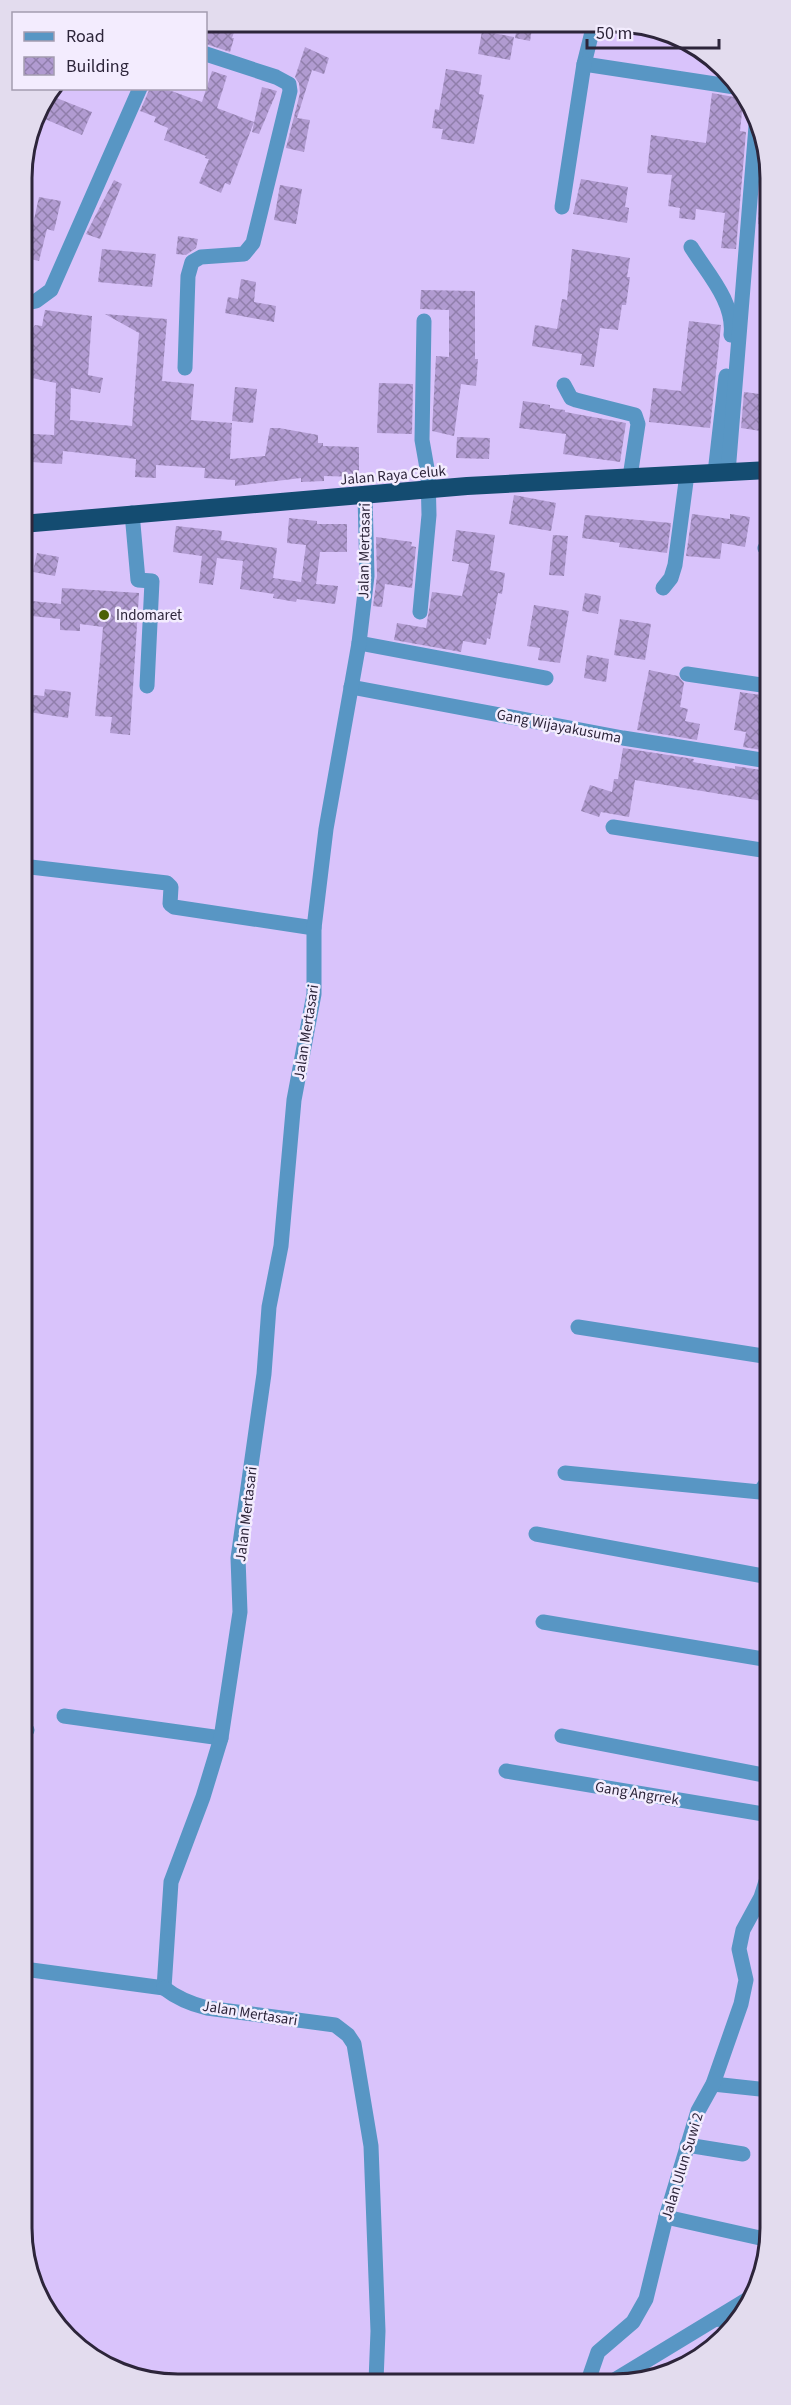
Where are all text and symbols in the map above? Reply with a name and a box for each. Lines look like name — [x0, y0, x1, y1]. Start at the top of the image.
legend — [12, 12, 207, 90]
scale bar — [587, 12, 719, 50]
text: 50 m — [596, 21, 632, 46]
text: Road — [66, 24, 105, 49]
text: Building — [66, 54, 129, 79]
street label: Jalan Raya Celuk — [339, 460, 447, 491]
street label: Jalan Mertasari — [353, 503, 376, 599]
place label: Indomaret — [116, 605, 182, 626]
marker: Indomaret — [97, 608, 111, 622]
street label: Gang Wijayakusuma — [495, 704, 623, 749]
street label: Jalan Mertasari — [289, 983, 324, 1081]
street label: Jalan Mertasari — [230, 1465, 263, 1563]
street label: Gang Angrrek — [593, 1777, 681, 1811]
street label: Jalan Mertasari — [201, 1996, 299, 2031]
street label: Jalan Ulun Suwi 2 — [656, 2110, 709, 2222]

